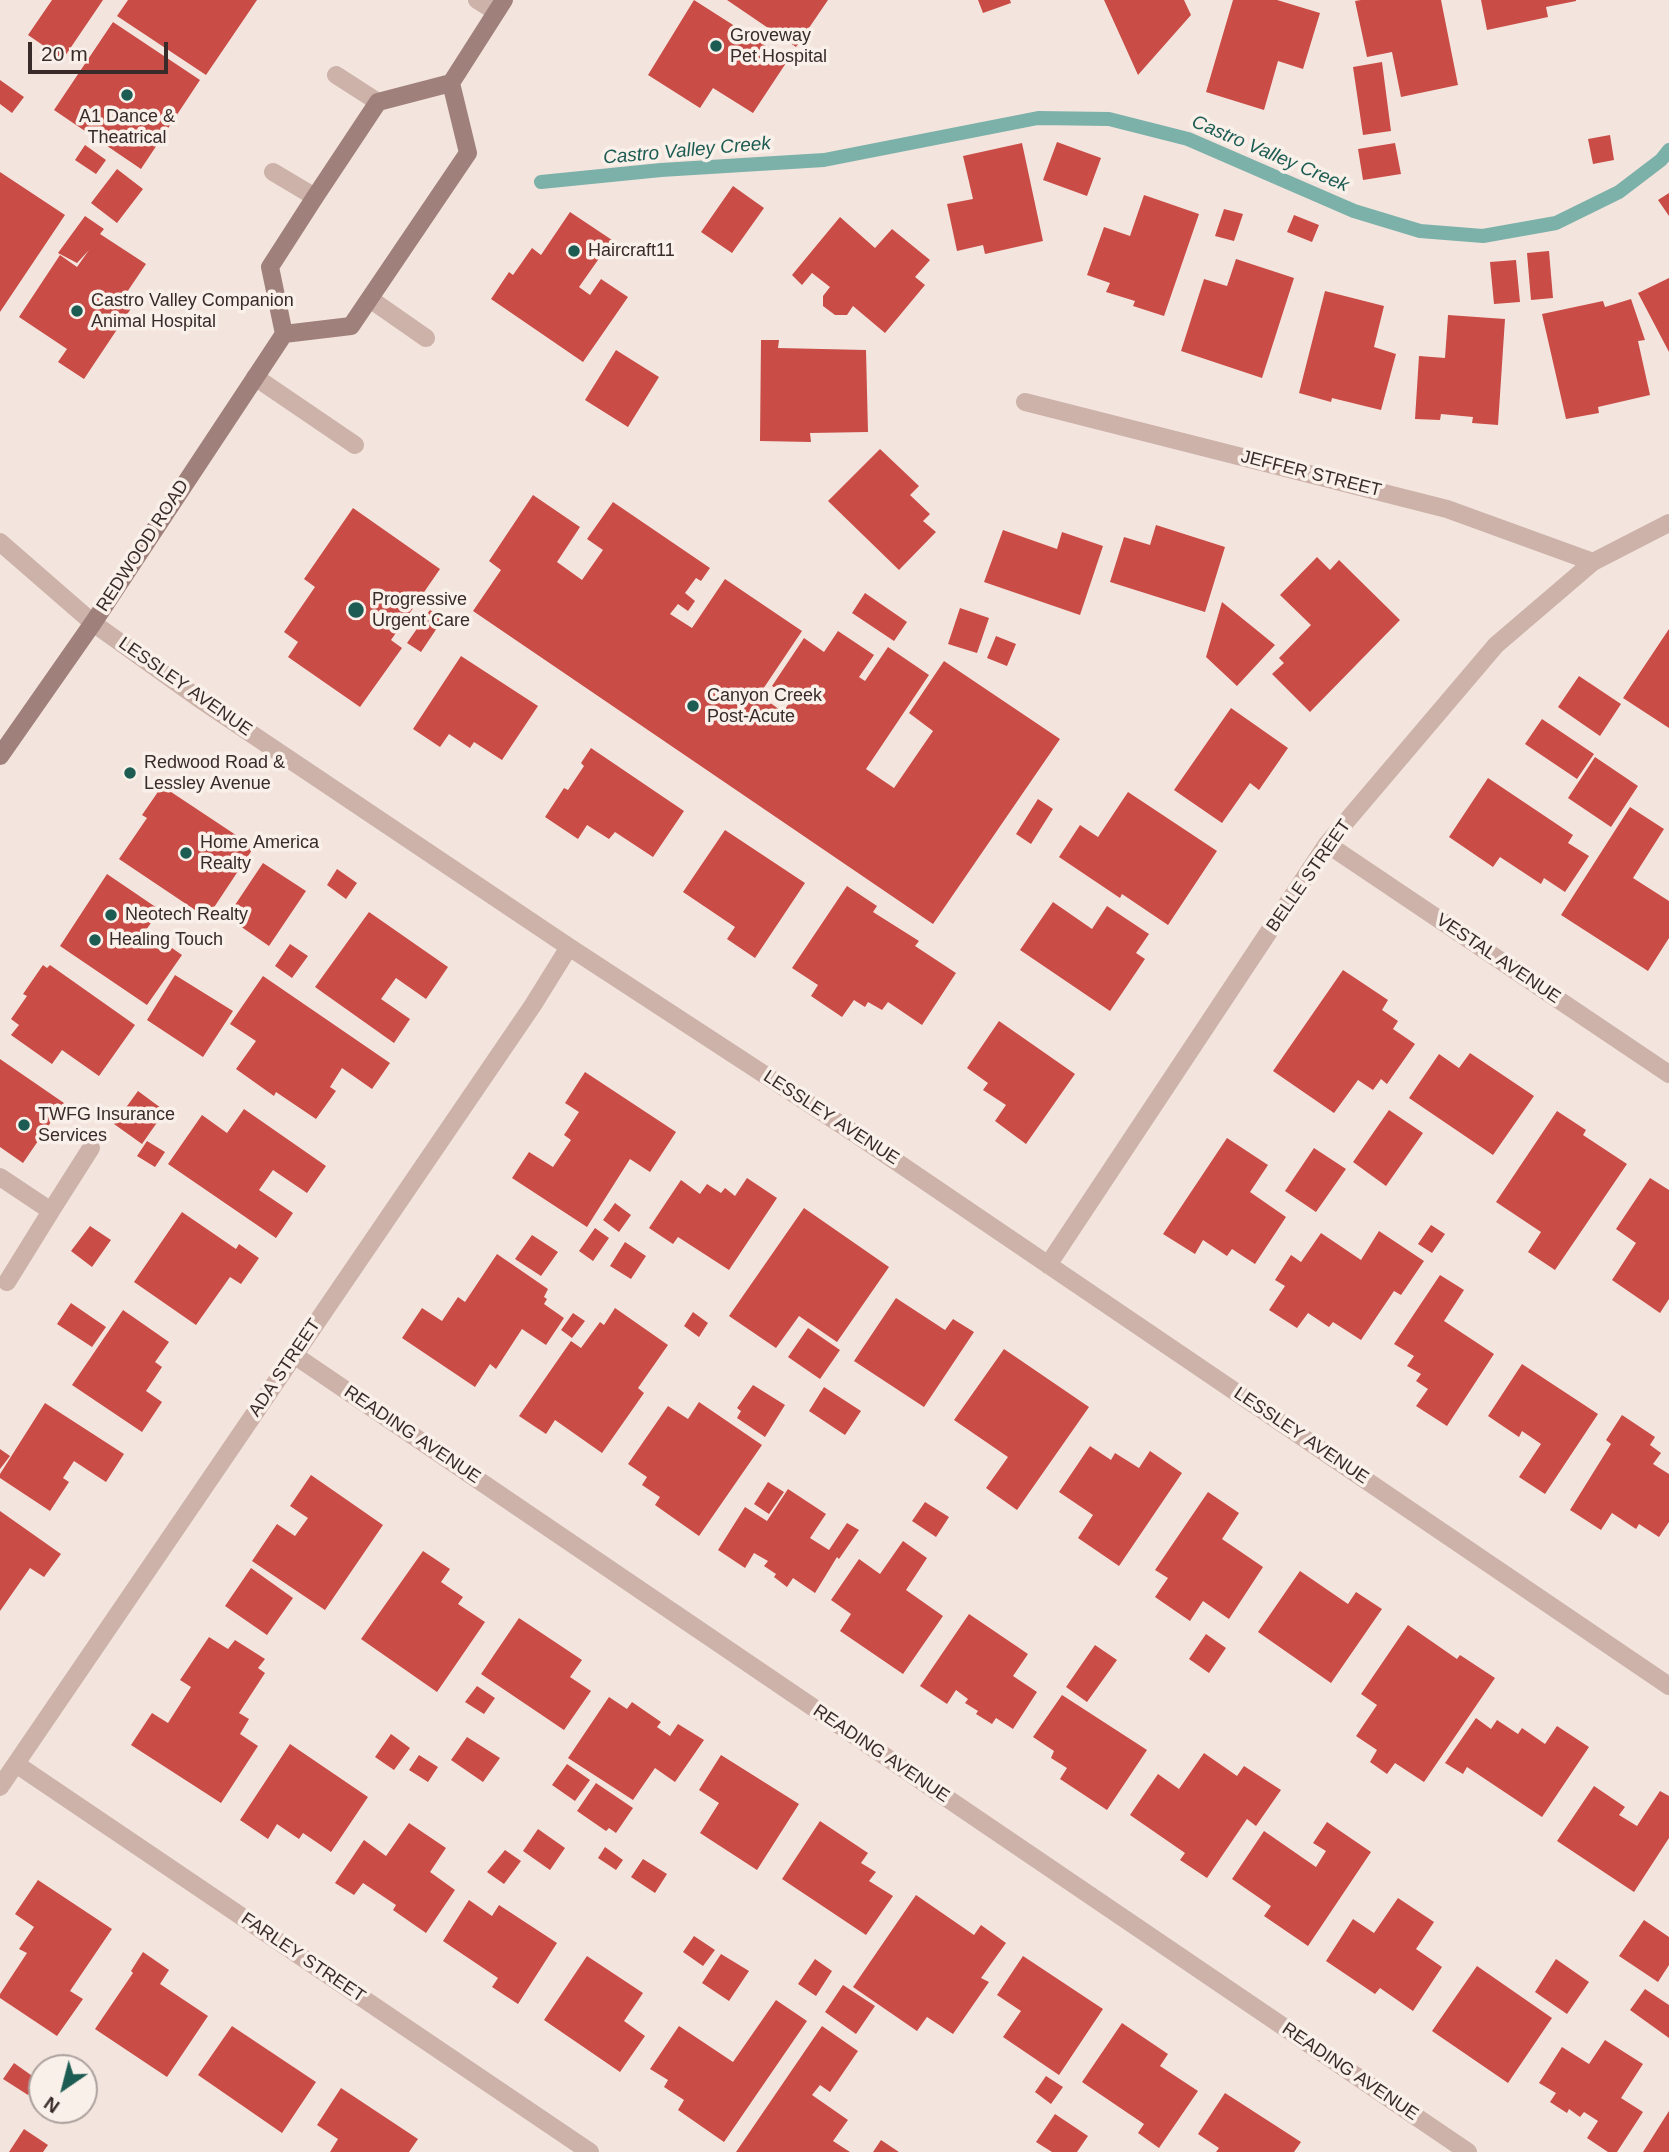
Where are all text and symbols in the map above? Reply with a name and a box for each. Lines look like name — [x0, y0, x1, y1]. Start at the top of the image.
place label: Groveway Pet Hospital — [730, 25, 827, 68]
scale bar — [32, 28, 172, 72]
marker: Groveway Pet Hospital — [708, 38, 724, 54]
text: 20 m — [41, 42, 88, 65]
marker: A1 Dance & Theatrical — [119, 87, 135, 103]
place label: A1 Dance & Theatrical — [79, 106, 175, 148]
water label: Castro Valley Creek — [1188, 111, 1352, 197]
water label: Castro Valley Creek — [602, 132, 772, 170]
place label: Haircraft11 — [588, 240, 675, 262]
marker: Haircraft11 — [566, 243, 582, 259]
place label: Castro Valley Companion Animal Hospital — [91, 290, 294, 332]
marker: Castro Valley Companion Animal Hospital — [69, 303, 85, 319]
street label: JEFFER STREET — [1239, 446, 1383, 502]
street label: REDWOOD ROAD — [92, 476, 194, 616]
place label: Progressive Urgent Care — [372, 589, 470, 632]
marker: Progressive Urgent Care — [346, 600, 366, 620]
street label: LESSLEY AVENUE — [114, 633, 256, 741]
place label: Canyon Creek Post-Acute — [707, 685, 822, 728]
marker: Canyon Creek Post-Acute — [685, 698, 701, 714]
place label: Redwood Road & Lessley Avenue — [144, 752, 285, 794]
marker: Redwood Road & Lessley Avenue — [122, 765, 138, 781]
street label: BELLE STREET — [1262, 816, 1356, 936]
place label: Home America Realty — [200, 832, 319, 874]
marker: Home America Realty — [178, 845, 194, 861]
place label: Neotech Realty — [125, 904, 248, 926]
marker: Neotech Realty — [103, 907, 119, 923]
street label: VESTAL AVENUE — [1432, 909, 1564, 1009]
place label: Healing Touch — [109, 929, 223, 951]
marker: Healing Touch — [87, 932, 103, 948]
street label: LESSLEY AVENUE — [759, 1066, 903, 1170]
place label: TWFG Insurance Services — [38, 1104, 175, 1146]
marker: TWFG Insurance Services — [16, 1117, 32, 1133]
street label: ADA STREET — [244, 1315, 326, 1421]
street label: READING AVENUE — [340, 1381, 484, 1489]
street label: LESSLEY AVENUE — [1230, 1383, 1372, 1489]
street label: READING AVENUE — [809, 1700, 953, 1808]
street label: FARLEY STREET — [237, 1908, 369, 2008]
street label: READING AVENUE — [1278, 2018, 1422, 2126]
north arrow — [28, 2054, 98, 2124]
text: N — [40, 2092, 63, 2118]

